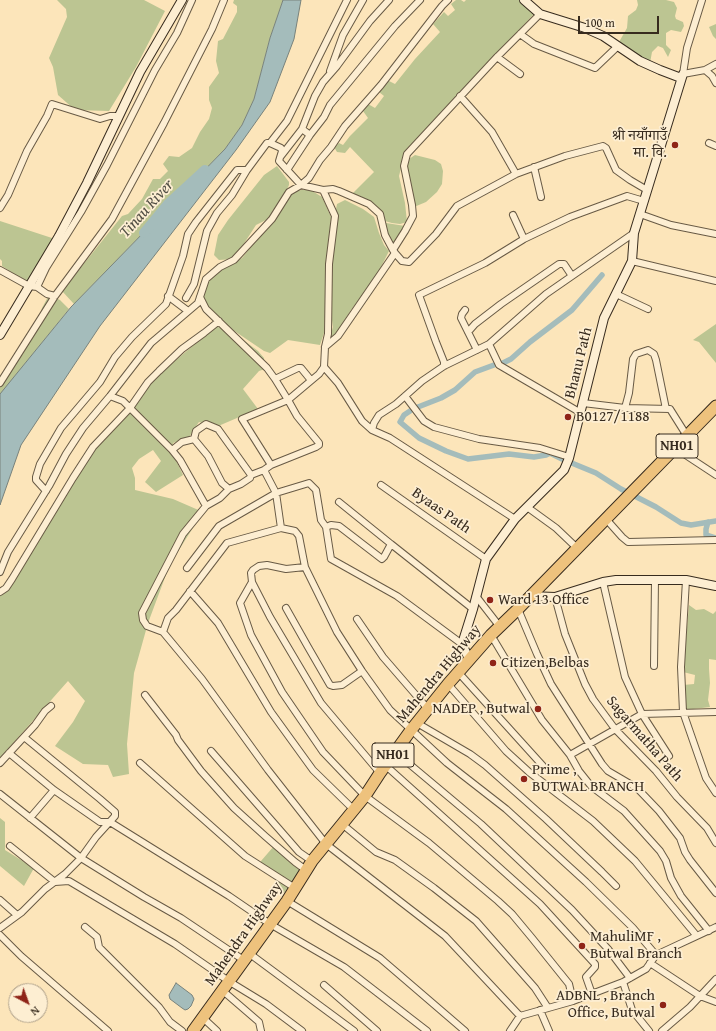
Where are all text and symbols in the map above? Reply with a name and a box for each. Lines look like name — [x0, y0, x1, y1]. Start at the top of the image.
scale bar — [580, 8, 661, 34]
text: 100 m — [585, 14, 615, 31]
place label: श्री नयाँगाउँ मा. वि. — [612, 127, 667, 162]
marker: श्री नयाँगाउँ मा. वि. — [670, 140, 680, 150]
water label: Tinau River — [116, 176, 178, 242]
street label: Bhanu Path — [561, 326, 597, 400]
place label: B0127/1188 — [576, 408, 649, 426]
marker: B0127/1188 — [563, 412, 573, 422]
road number: NH01 — [656, 434, 698, 458]
street label: Byaas Path — [408, 484, 474, 538]
place label: Ward 13 Office — [498, 591, 589, 609]
marker: Ward 13 Office — [485, 595, 495, 605]
street label: Mahendra Highway — [393, 621, 485, 727]
place label: Citizen,Belbas — [501, 654, 589, 672]
marker: Citizen,Belbas — [488, 658, 498, 668]
street label: Sagarmatha Path — [602, 693, 686, 785]
place label: NADEP , Butwal — [432, 700, 530, 718]
marker: NADEP , Butwal — [533, 704, 543, 714]
road number: NH01 — [372, 743, 414, 767]
place label: Prime , BUTWAL BRANCH — [532, 761, 644, 796]
marker: Prime , BUTWAL BRANCH — [519, 774, 529, 784]
street label: Mahendra Highway — [201, 879, 287, 989]
place label: MahuliMF , Butwal Branch — [590, 928, 682, 963]
marker: MahuliMF , Butwal Branch — [577, 941, 587, 951]
north arrow — [8, 983, 48, 1023]
place label: ADBNL , Branch Office, Butwal — [556, 987, 655, 1022]
marker: ADBNL , Branch Office, Butwal — [658, 1000, 668, 1010]
text: N — [27, 1003, 43, 1020]

